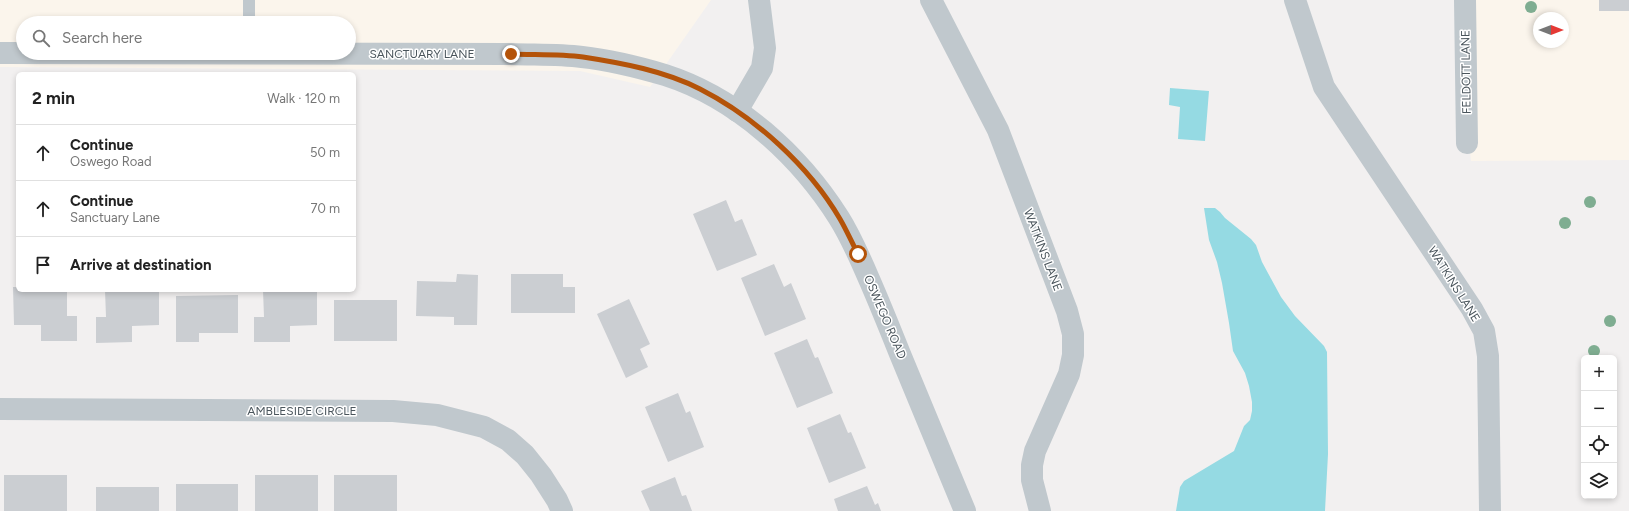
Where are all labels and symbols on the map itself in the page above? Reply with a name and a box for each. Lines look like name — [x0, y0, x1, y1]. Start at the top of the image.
north arrow — [1533, 12, 1569, 48]
street label: FELDOTT LANE — [1458, 30, 1474, 114]
route end — [502, 45, 520, 63]
street label: SANCTUARY LANE — [369, 47, 475, 61]
street label: WATKINS LANE — [1021, 207, 1065, 293]
street label: WATKINS LANE — [1425, 244, 1483, 324]
route start — [849, 245, 867, 263]
street label: OSWEGO ROAD — [861, 273, 909, 361]
street label: AMBLESIDE CIRCLE — [247, 404, 357, 418]

